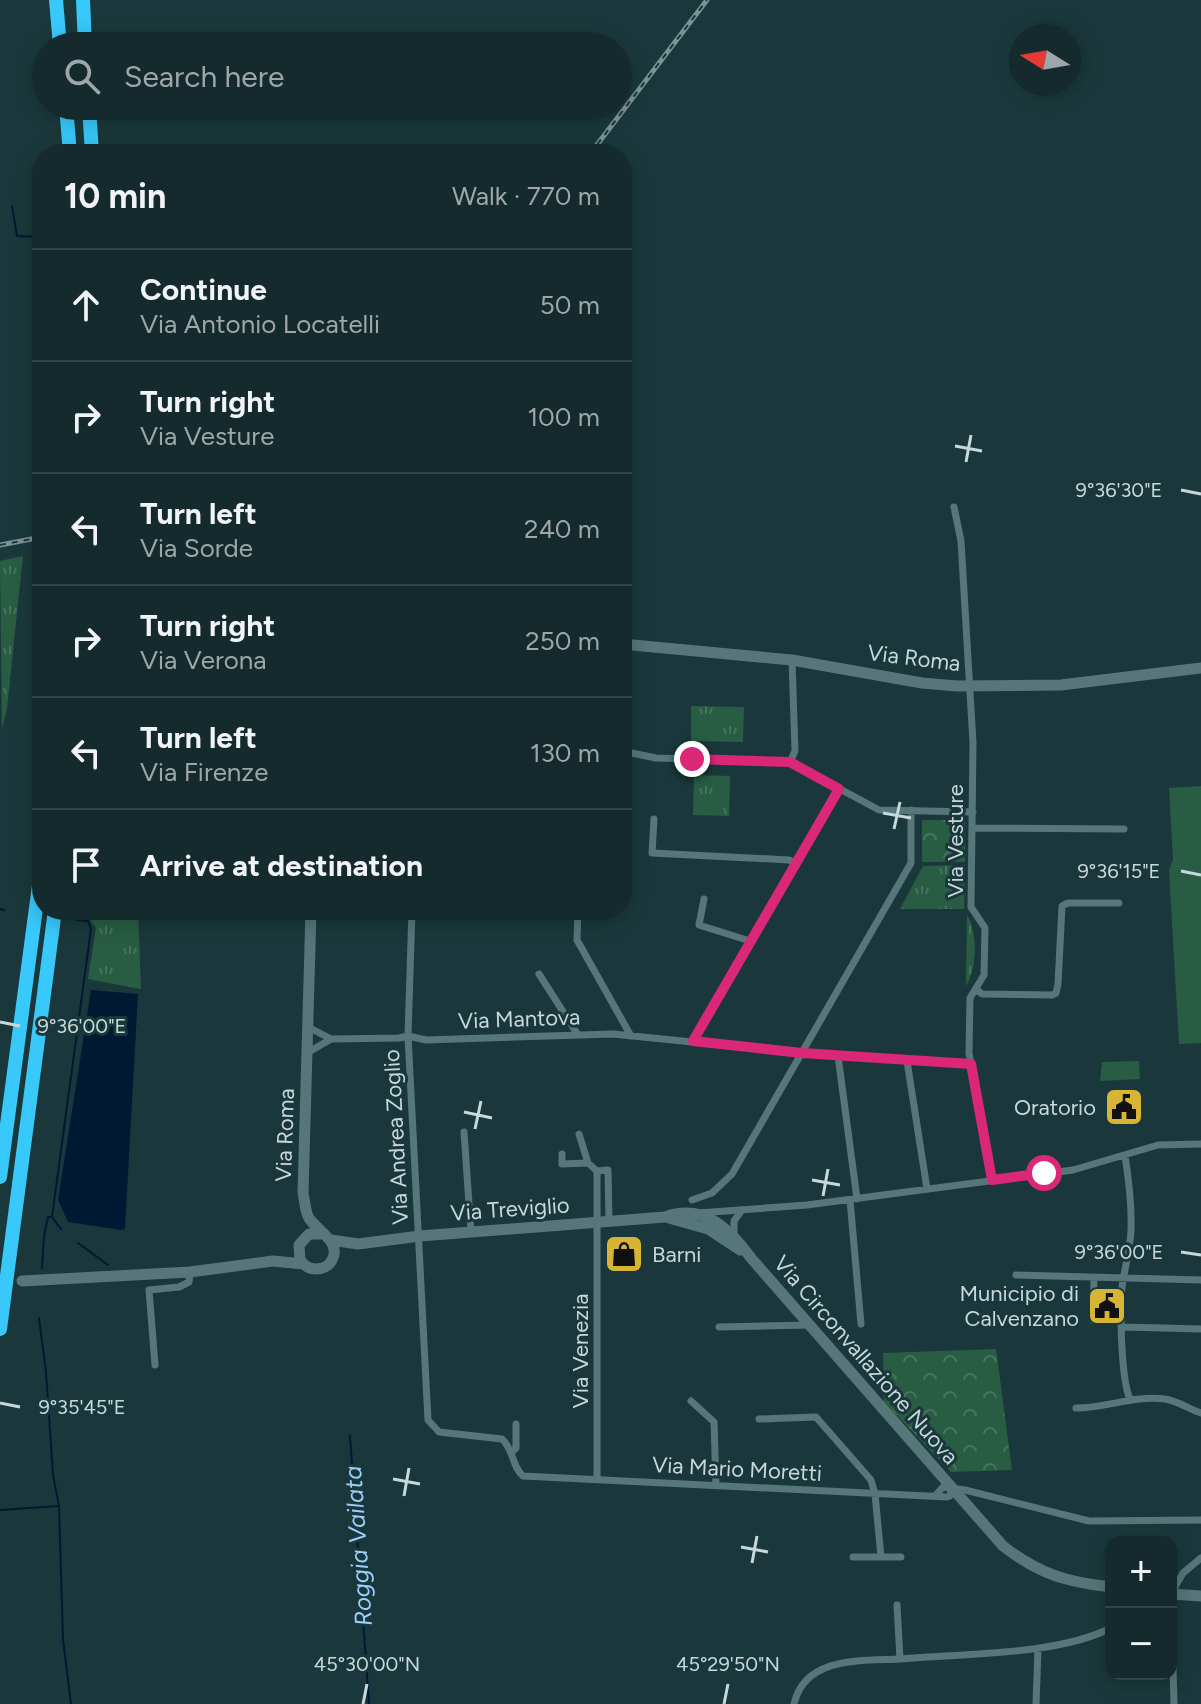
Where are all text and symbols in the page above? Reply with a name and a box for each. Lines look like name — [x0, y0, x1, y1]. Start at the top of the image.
north arrow — [1009, 24, 1081, 96]
search box — [32, 32, 632, 120]
icon: search — [60, 54, 104, 98]
text: Search here — [124, 58, 284, 95]
text: 10 min — [64, 176, 166, 217]
text: Walk · 770 m — [452, 180, 600, 212]
text: Continue — [140, 271, 267, 308]
icon: ahead — [64, 283, 108, 327]
text: 50 m — [540, 289, 600, 321]
text: Via Antonio Locatelli — [140, 308, 380, 340]
text: Turn right — [140, 383, 275, 420]
icon: right — [64, 395, 108, 439]
text: 100 m — [527, 401, 600, 433]
text: Via Vesture — [140, 420, 274, 452]
text: 9°36'30"E — [1076, 478, 1162, 502]
text: Turn left — [140, 495, 257, 532]
icon: left — [64, 507, 108, 551]
text: 240 m — [524, 513, 600, 545]
text: Via Sorde — [140, 532, 253, 564]
text: Turn right — [140, 607, 275, 644]
icon: right — [64, 619, 108, 663]
text: 250 m — [525, 625, 600, 657]
street label: Via Roma — [866, 639, 962, 677]
text: Via Verona — [140, 644, 267, 676]
text: Turn left — [140, 719, 257, 756]
icon: left — [64, 731, 108, 775]
text: 130 m — [530, 737, 600, 769]
route end — [674, 741, 710, 777]
text: Via Firenze — [140, 756, 268, 788]
street label: Via Vesture — [942, 784, 969, 898]
icon: arrive — [64, 843, 108, 887]
text: Arrive at destination — [140, 847, 423, 884]
text: 9°36'15"E — [1078, 859, 1160, 883]
street label: Via Mantova — [457, 1003, 581, 1035]
text: 9°36'00"E — [38, 1014, 126, 1038]
street label: Via Andrea Zoglio — [378, 1049, 414, 1225]
public building icon: Oratorio — [1103, 1086, 1145, 1128]
street label: Via Roma — [270, 1088, 300, 1182]
place label: Oratorio — [1014, 1094, 1096, 1121]
route start — [1026, 1155, 1062, 1191]
street label: Via Treviglio — [449, 1191, 571, 1227]
shop icon: Barni — [603, 1233, 645, 1275]
text: 9°36'00"E — [1075, 1240, 1163, 1264]
place label: Barni — [652, 1241, 701, 1268]
street label: Via Circonvallazione Nuova — [768, 1250, 964, 1470]
place label: Municipio di Calvenzano — [959, 1280, 1079, 1332]
public building icon: Municipio di Calvenzano — [1086, 1285, 1128, 1327]
street label: Via Venezia — [567, 1294, 594, 1408]
text: 9°35'45"E — [38, 1395, 126, 1419]
street label: Via Mario Moretti — [651, 1451, 823, 1487]
water label: Roggia Vailata — [338, 1465, 378, 1627]
map controls — [1105, 1536, 1177, 1680]
button: + — [1105, 1536, 1177, 1608]
button: − — [1105, 1608, 1177, 1680]
text: 45°30'00"N — [314, 1652, 420, 1676]
text: 45°29'50"N — [676, 1652, 780, 1676]

